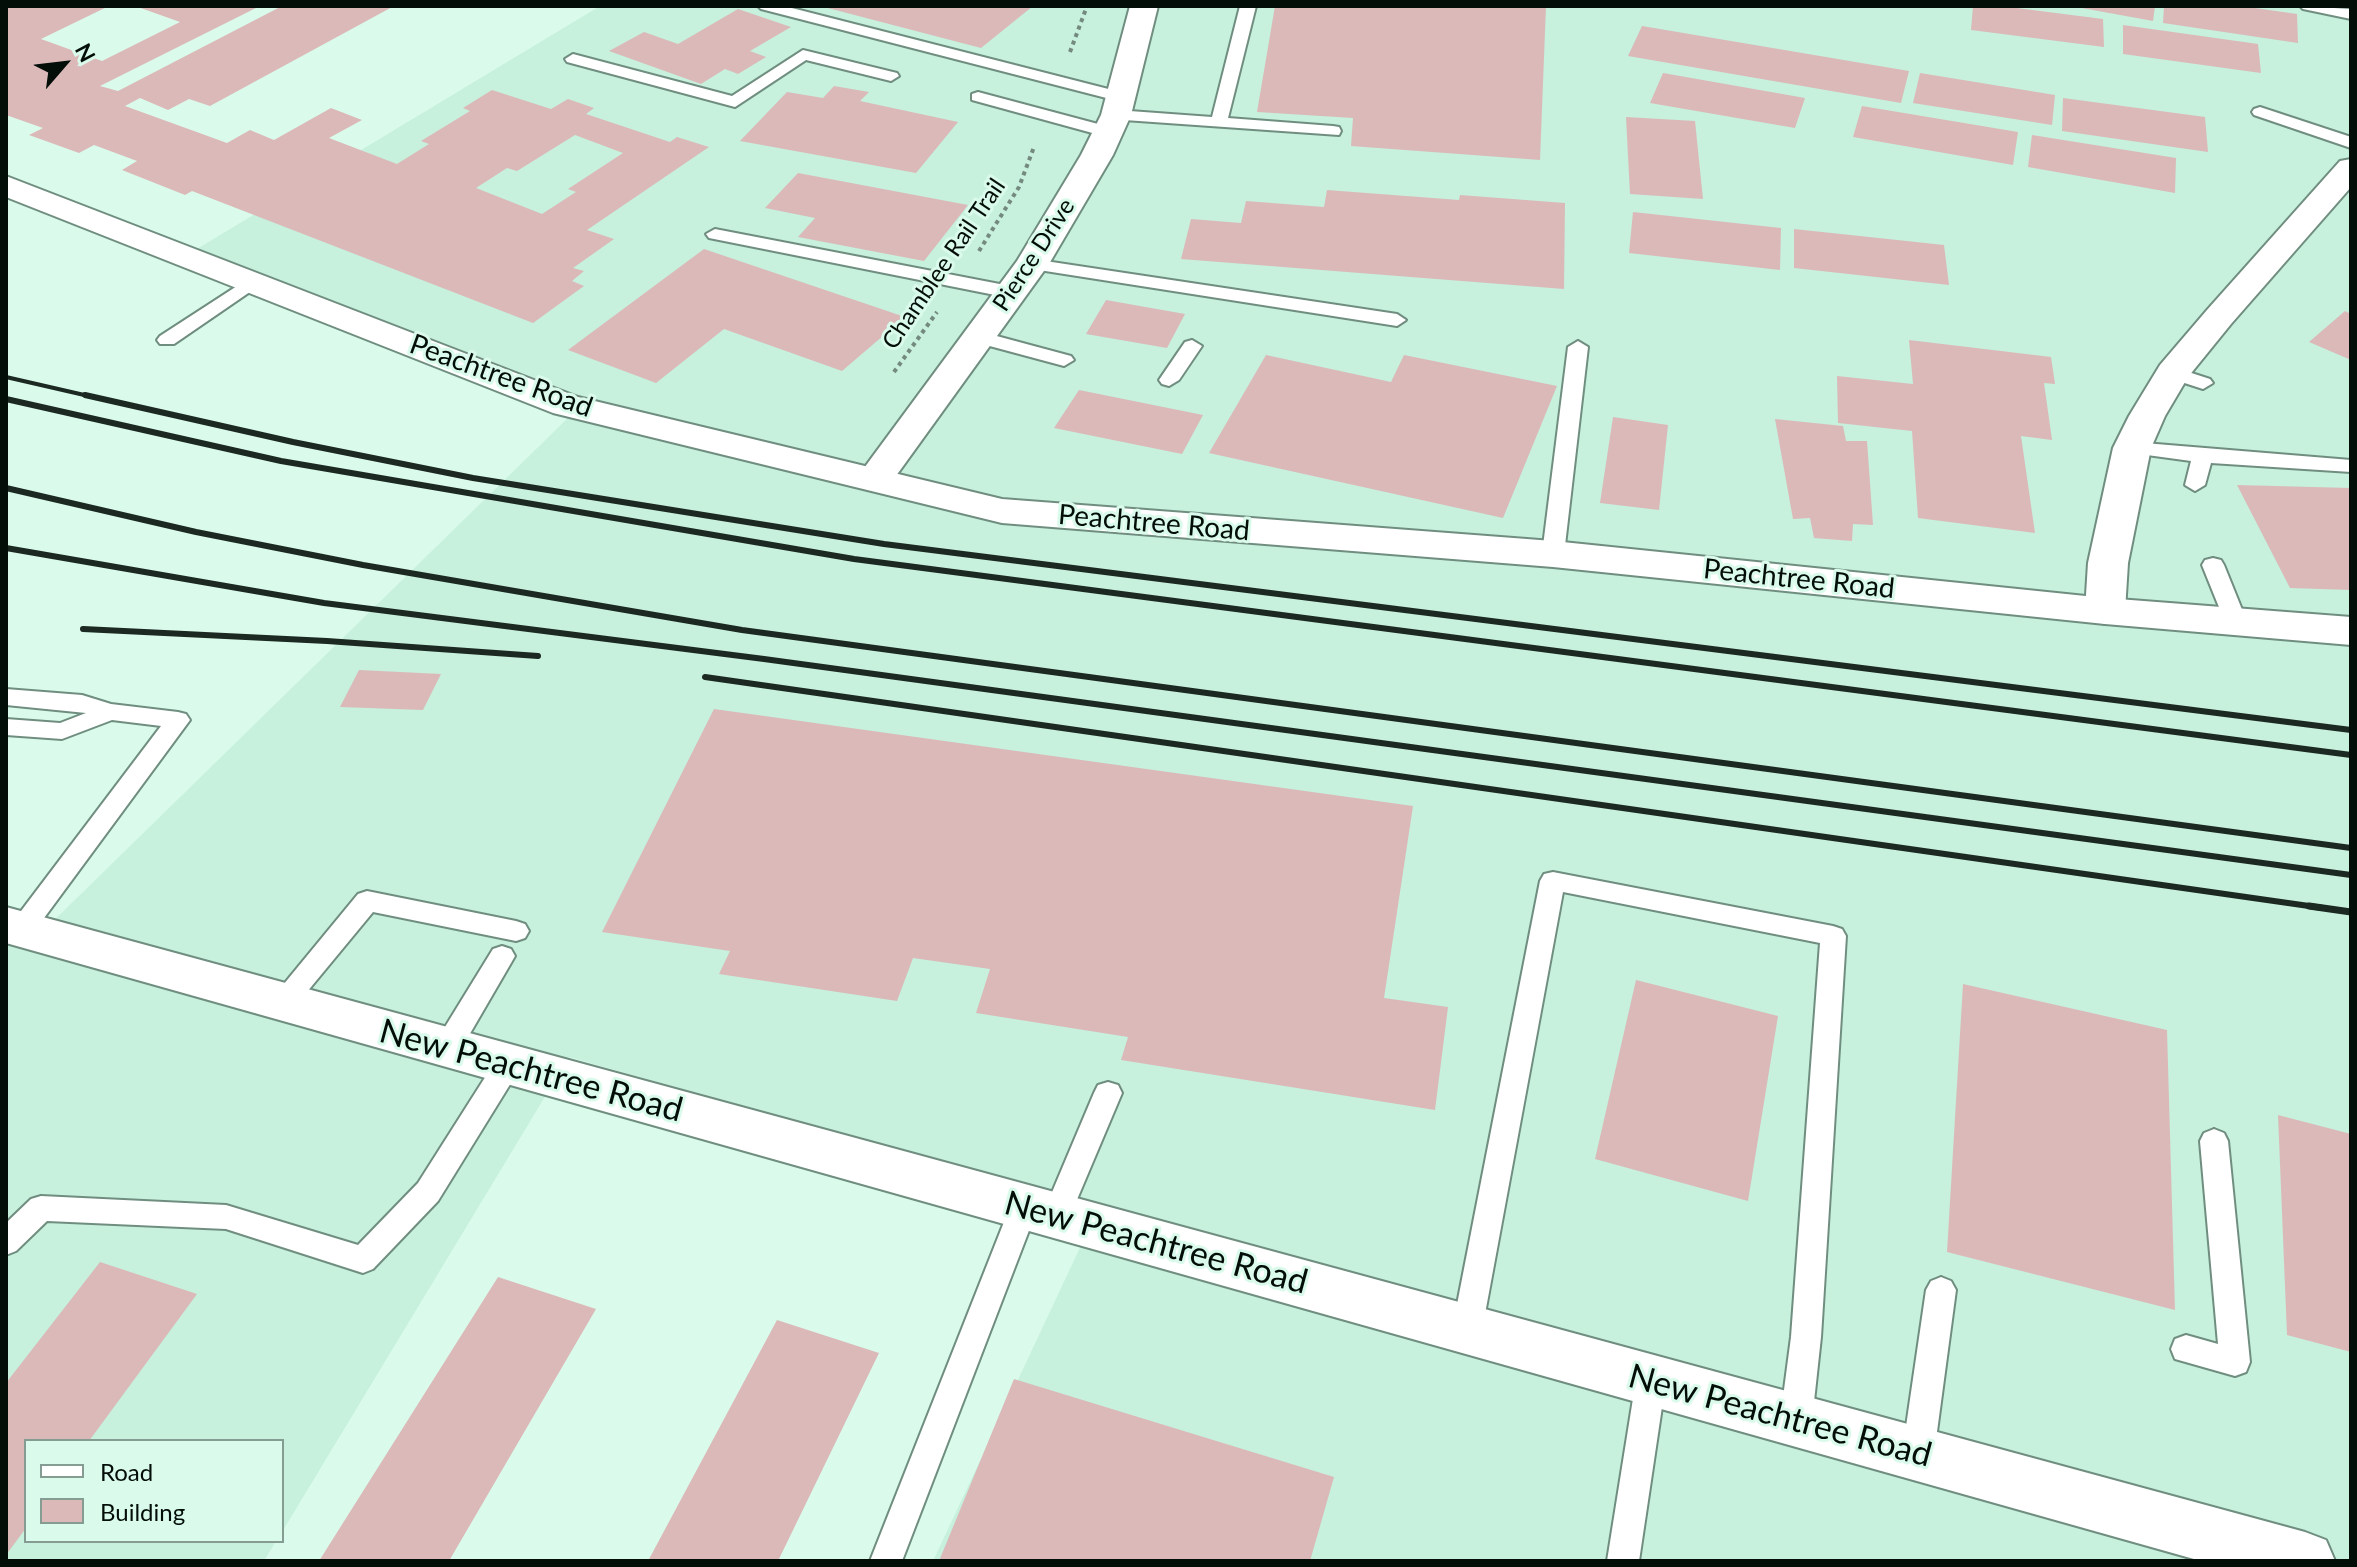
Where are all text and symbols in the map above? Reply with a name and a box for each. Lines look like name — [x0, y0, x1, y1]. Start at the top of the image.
north arrow — [24, 24, 104, 104]
text: N — [70, 39, 102, 66]
street label: Chamblee Rail Trail — [876, 173, 1012, 355]
street label: Pierce Drive — [987, 193, 1081, 317]
street label: Peachtree Road — [405, 327, 597, 425]
street label: Peachtree Road — [1057, 498, 1251, 548]
street label: Peachtree Road — [1702, 552, 1896, 606]
street label: New Peachtree Road — [375, 1011, 687, 1131]
street label: New Peachtree Road — [1000, 1183, 1312, 1303]
street label: New Peachtree Road — [1624, 1356, 1936, 1476]
legend — [24, 1439, 284, 1543]
text: Road — [100, 1457, 153, 1486]
text: Building — [100, 1497, 185, 1526]

